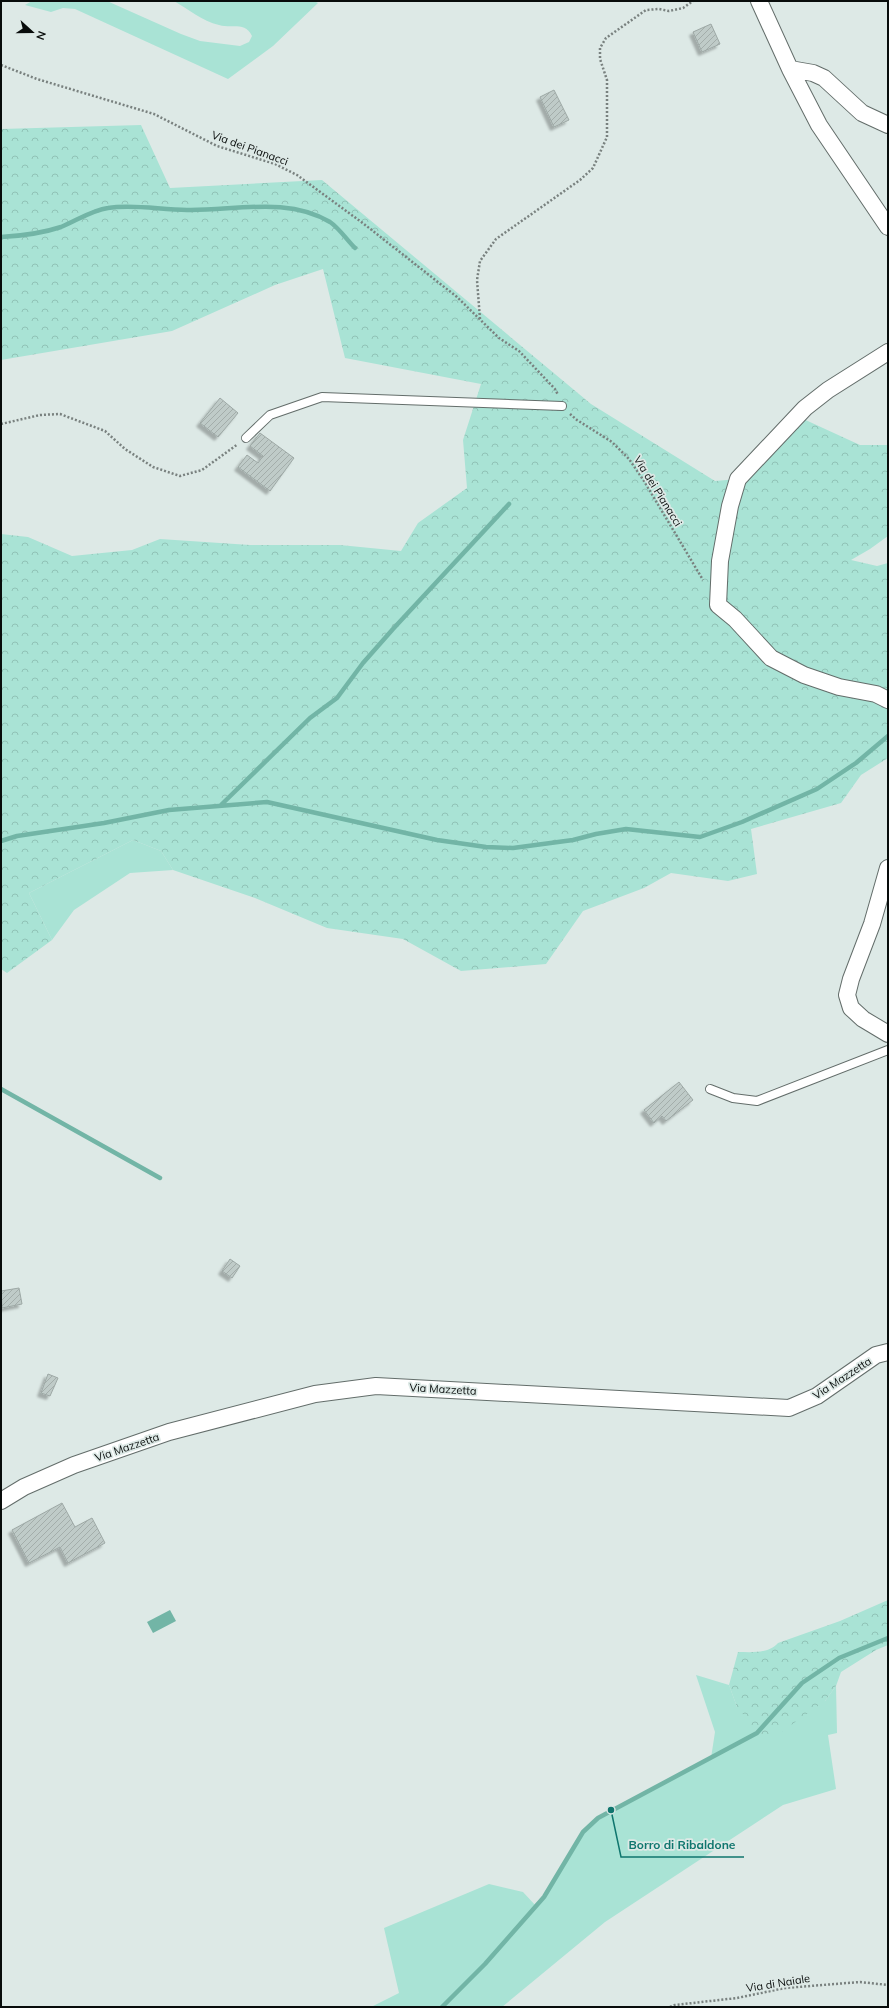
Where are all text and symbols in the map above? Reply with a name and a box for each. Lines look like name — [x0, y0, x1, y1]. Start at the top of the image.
north arrow — [12, 12, 52, 52]
text: N — [33, 29, 49, 42]
street label: Via dei Pianacci — [210, 128, 290, 168]
street label: Via dei Pianacci — [631, 453, 685, 529]
street label: Via Mazzetta — [810, 1354, 874, 1402]
street label: Via Mazzetta — [409, 1380, 477, 1398]
street label: Via Mazzetta — [93, 1429, 161, 1465]
callout: Borro di Ribaldone — [621, 1833, 744, 1857]
text: Borro di Ribaldone — [629, 1837, 736, 1852]
street label: Via di Naiale — [745, 1971, 811, 1995]

